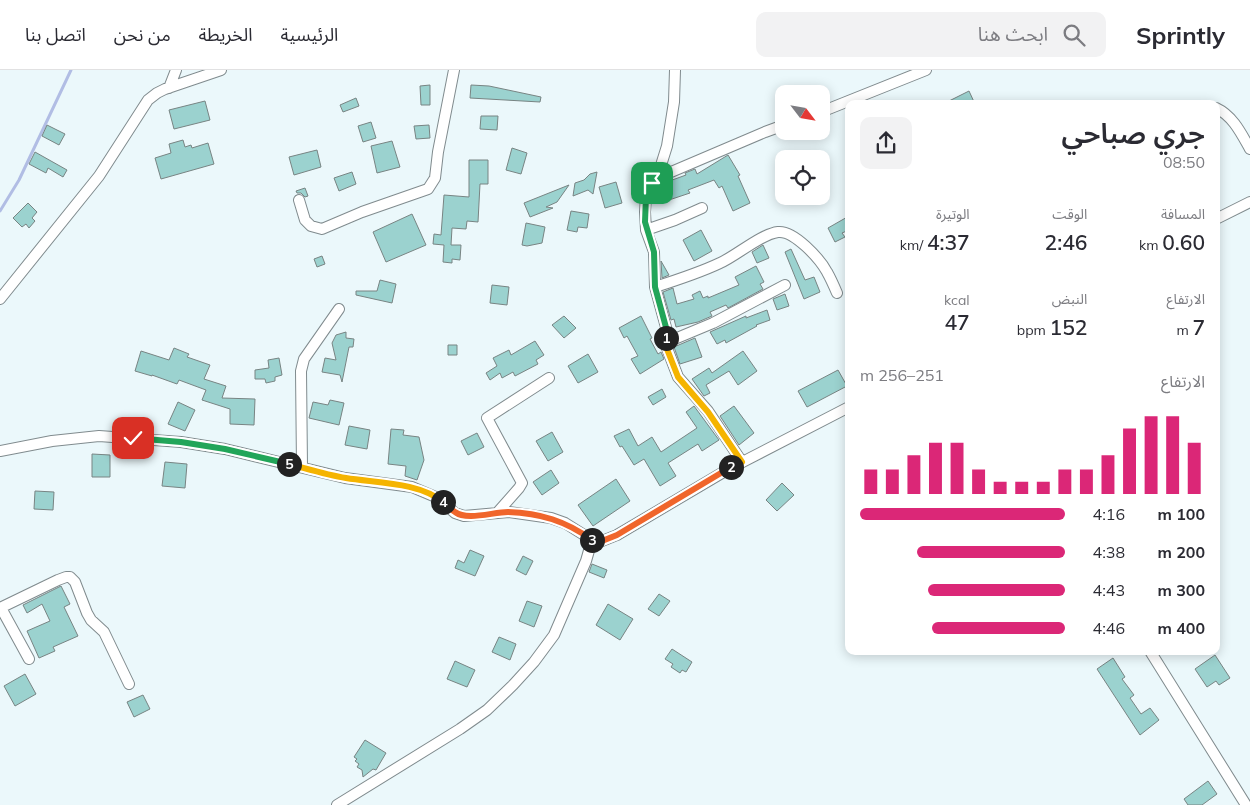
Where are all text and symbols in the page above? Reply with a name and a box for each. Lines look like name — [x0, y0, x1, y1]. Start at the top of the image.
search box — [756, 12, 1106, 57]
text: Sprintly — [1136, 20, 1225, 50]
icon: search — [1060, 21, 1088, 49]
text: ابحث هنا — [978, 22, 1048, 46]
text: اتصل بنا — [25, 23, 86, 46]
text: من نحن — [114, 23, 171, 46]
text: الخريطة — [199, 23, 253, 46]
text: الرئيسية — [281, 23, 338, 46]
north arrow — [775, 85, 830, 140]
map controls — [775, 85, 830, 205]
text: جري صباحي — [1062, 115, 1205, 150]
button: share — [860, 117, 912, 169]
button: locate — [775, 150, 830, 205]
text: 08:50 — [1163, 152, 1205, 172]
pin — [631, 162, 673, 204]
icon: arrive — [638, 169, 666, 197]
text: الوتيرة — [936, 205, 970, 223]
text: الوقت — [1052, 205, 1087, 223]
text: المسافة — [1161, 205, 1205, 223]
text: 4:37 — [927, 229, 970, 255]
text: 2:46 — [1045, 229, 1087, 255]
text: 0.60 — [1162, 229, 1205, 255]
text: /km — [900, 236, 927, 254]
text: km — [1139, 236, 1162, 254]
text: النبض — [1052, 290, 1087, 308]
text: الارتفاع — [1167, 290, 1205, 308]
text: kcal — [944, 291, 970, 309]
text: 47 — [944, 309, 970, 335]
text: 152 — [1050, 314, 1087, 340]
text: 7 — [1192, 314, 1205, 340]
text: bpm — [1017, 321, 1050, 339]
text: m — [1176, 321, 1192, 339]
pin: 1 — [654, 326, 678, 350]
text: 1 — [662, 329, 671, 347]
text: 251–256 m — [860, 365, 944, 385]
text: الارتفاع — [1161, 371, 1205, 391]
pin — [112, 417, 154, 459]
icon: check — [119, 424, 147, 452]
pin: 5 — [276, 452, 302, 476]
pin: 2 — [718, 454, 744, 480]
text: 5 — [285, 455, 294, 473]
text: 2 — [727, 458, 736, 476]
pin: 4 — [430, 490, 456, 514]
text: 4 — [439, 493, 448, 511]
text: 4:16 — [1093, 504, 1125, 524]
text: 100 m — [1157, 504, 1205, 524]
pin: 3 — [580, 528, 604, 552]
text: 3 — [588, 531, 597, 549]
text: 4:38 — [1093, 542, 1125, 562]
text: 200 m — [1157, 542, 1205, 562]
text: 4:43 — [1093, 580, 1125, 600]
text: 300 m — [1157, 580, 1205, 600]
text: 4:46 — [1093, 618, 1125, 638]
text: 400 m — [1157, 618, 1205, 638]

